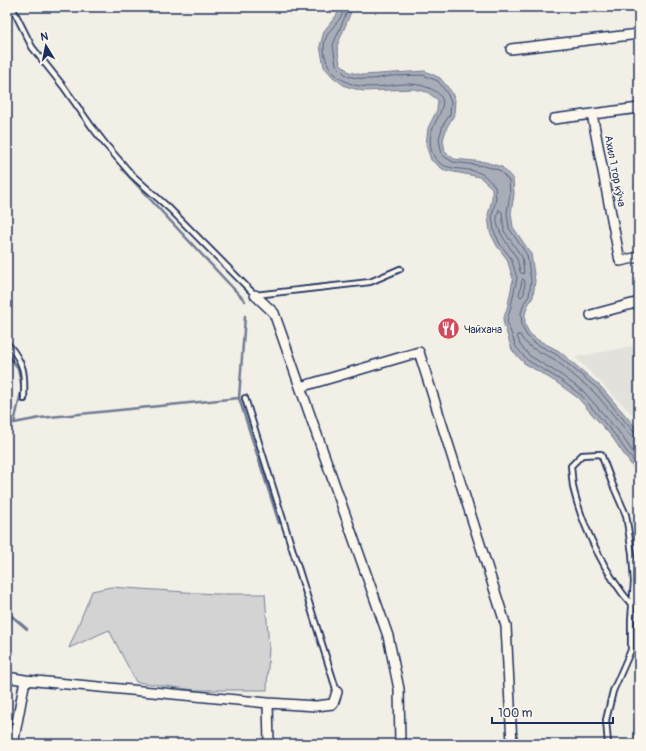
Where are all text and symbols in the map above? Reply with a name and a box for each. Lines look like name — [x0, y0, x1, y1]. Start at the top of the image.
north arrow — [26, 26, 66, 66]
text: N — [40, 29, 50, 44]
street label: Ахил 1 тор кўча — [602, 134, 628, 208]
restaurant icon: Чайхана — [436, 316, 462, 342]
place label: Чайхана — [464, 323, 502, 336]
scale bar — [492, 699, 613, 725]
text: 100 m — [498, 706, 533, 721]

